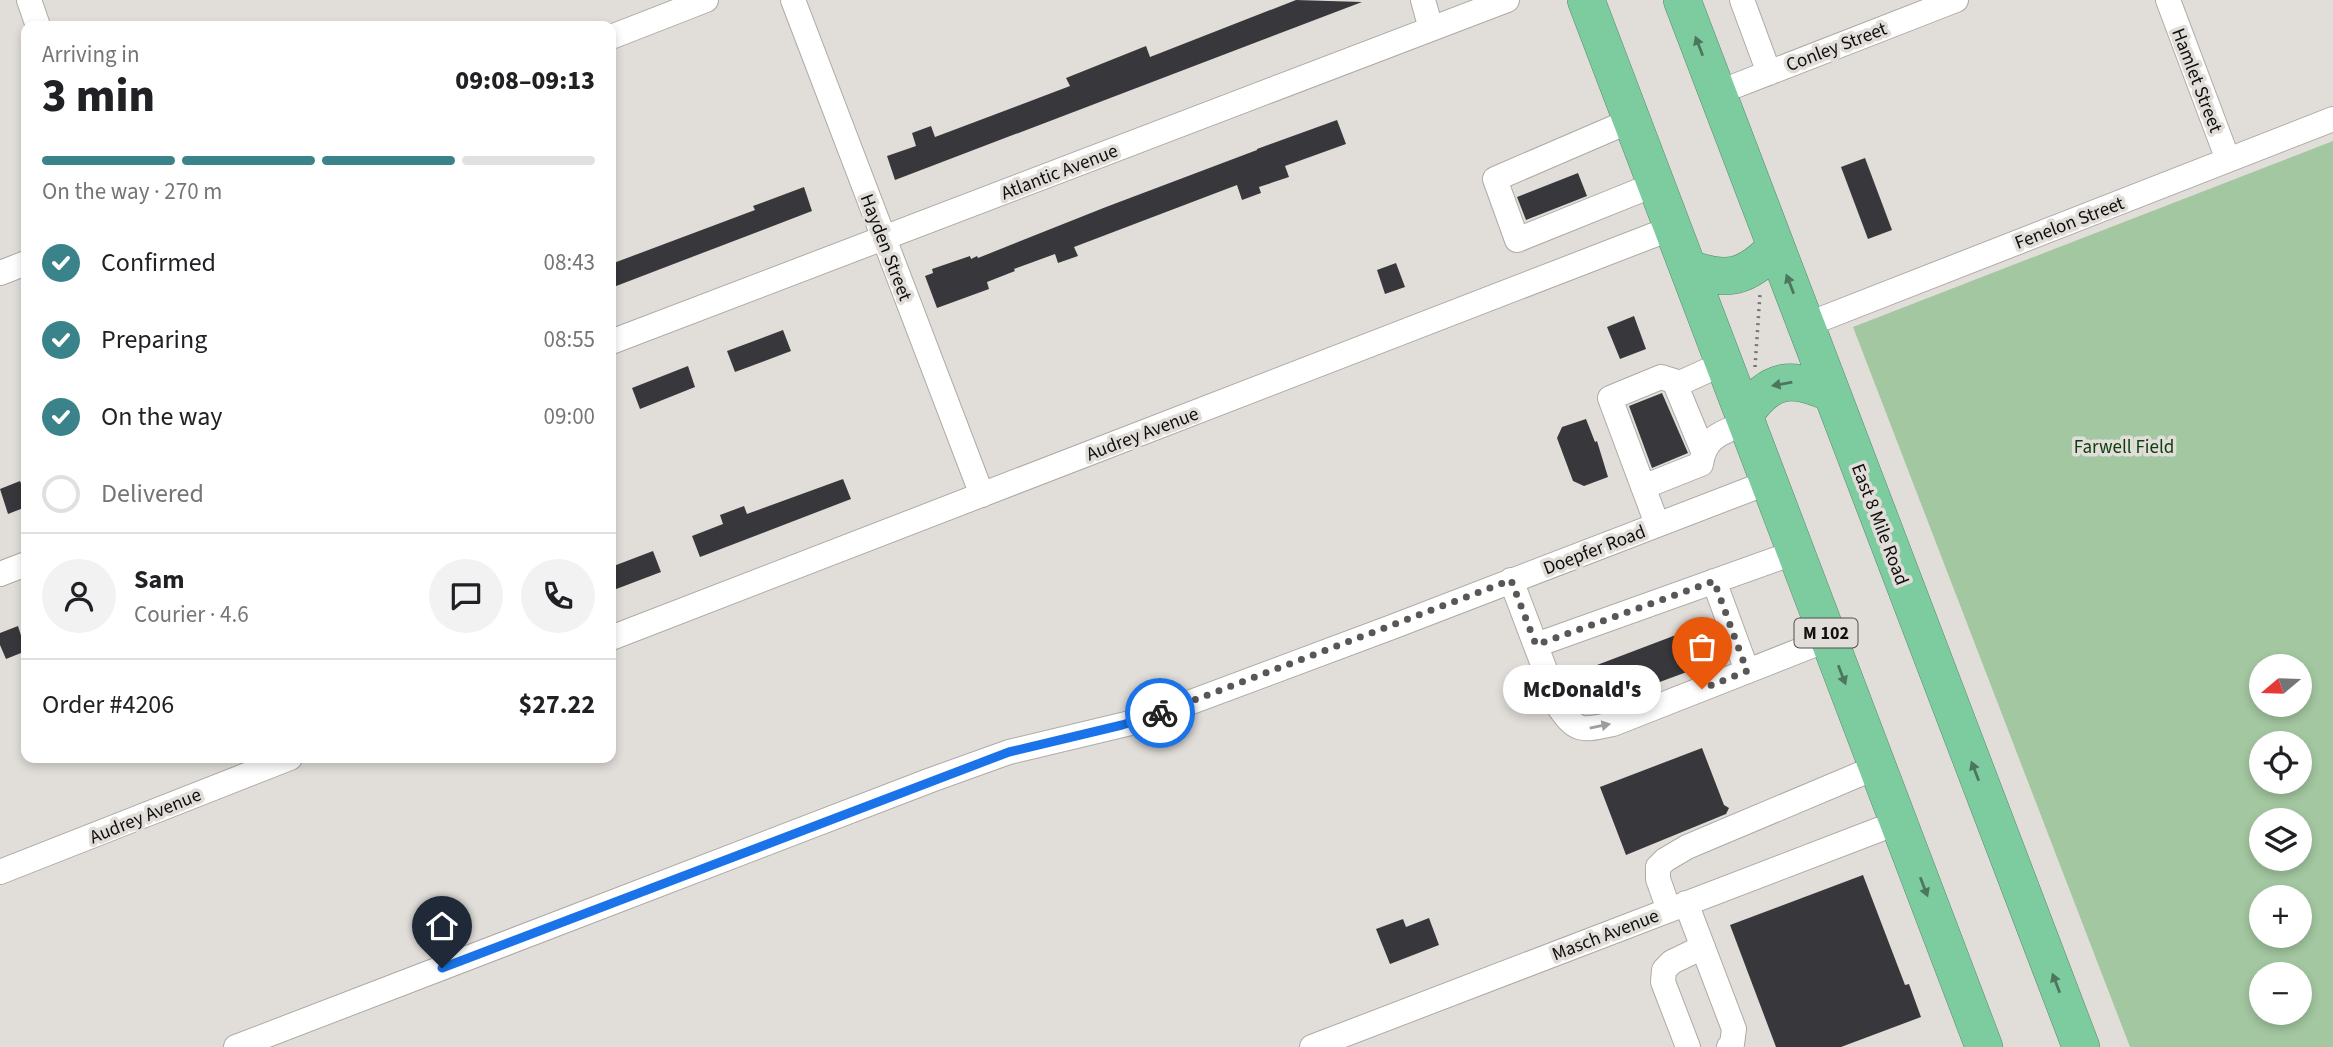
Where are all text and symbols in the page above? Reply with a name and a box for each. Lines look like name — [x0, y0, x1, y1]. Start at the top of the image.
street label: Conley Street — [1782, 16, 1891, 79]
street label: Hamlet Street — [2164, 25, 2229, 137]
one-way arrow — [1694, 36, 1705, 57]
text: Arriving in — [42, 38, 140, 71]
text: 09:08–09:13 — [455, 62, 595, 99]
text: 3 min — [42, 64, 155, 129]
street label: Atlantic Avenue — [997, 138, 1122, 207]
text: On the way · 270 m — [42, 175, 222, 208]
street label: Hayden Street — [853, 190, 919, 305]
street label: Fenelon Street — [2011, 190, 2129, 257]
icon: check — [42, 244, 80, 282]
text: Confirmed — [101, 244, 216, 281]
text: 08:43 — [544, 246, 595, 279]
one-way arrow — [1785, 274, 1796, 295]
icon: check — [42, 321, 80, 359]
text: Preparing — [101, 321, 207, 358]
text: 08:55 — [544, 323, 595, 356]
one-way arrow — [1771, 379, 1793, 390]
icon: check — [42, 398, 80, 436]
text: On the way — [101, 398, 222, 435]
text: 09:00 — [544, 400, 595, 433]
street label: Audrey Avenue — [1083, 401, 1203, 468]
park label: Farwell Field — [2074, 434, 2174, 461]
street label: East 8 Mile Road — [1844, 460, 1915, 589]
text: Delivered — [101, 475, 204, 512]
street label: Doepfer Road — [1539, 518, 1650, 582]
button: person — [42, 559, 116, 633]
button: chat — [429, 559, 503, 633]
button: phone — [521, 559, 595, 633]
text: Sam — [134, 561, 184, 598]
text: Courier · 4.6 — [134, 598, 249, 631]
pin — [1672, 617, 1732, 689]
road number: M 102 — [1794, 618, 1857, 648]
icon: bag — [1683, 628, 1721, 666]
north arrow — [2249, 654, 2312, 718]
map controls — [2249, 654, 2312, 1025]
callout: McDonald's — [1502, 664, 1660, 714]
one-way arrow — [1837, 664, 1848, 685]
text: McDonald's — [1523, 673, 1641, 706]
courier — [1125, 678, 1195, 748]
text: Order #4206 — [42, 686, 174, 723]
text: $27.22 — [519, 686, 595, 723]
icon: bike — [1141, 694, 1179, 732]
one-way arrow — [1589, 721, 1611, 732]
button: locate — [2249, 731, 2312, 794]
one-way arrow — [1970, 760, 1981, 781]
street label: Audrey Avenue — [86, 782, 205, 851]
button: layers — [2249, 808, 2312, 871]
one-way arrow — [1918, 877, 1929, 898]
button: + — [2249, 885, 2312, 948]
pin — [412, 896, 472, 968]
street label: Masch Avenue — [1548, 903, 1663, 968]
icon: home — [423, 907, 461, 945]
button: − — [2249, 962, 2312, 1025]
one-way arrow — [2051, 973, 2062, 994]

